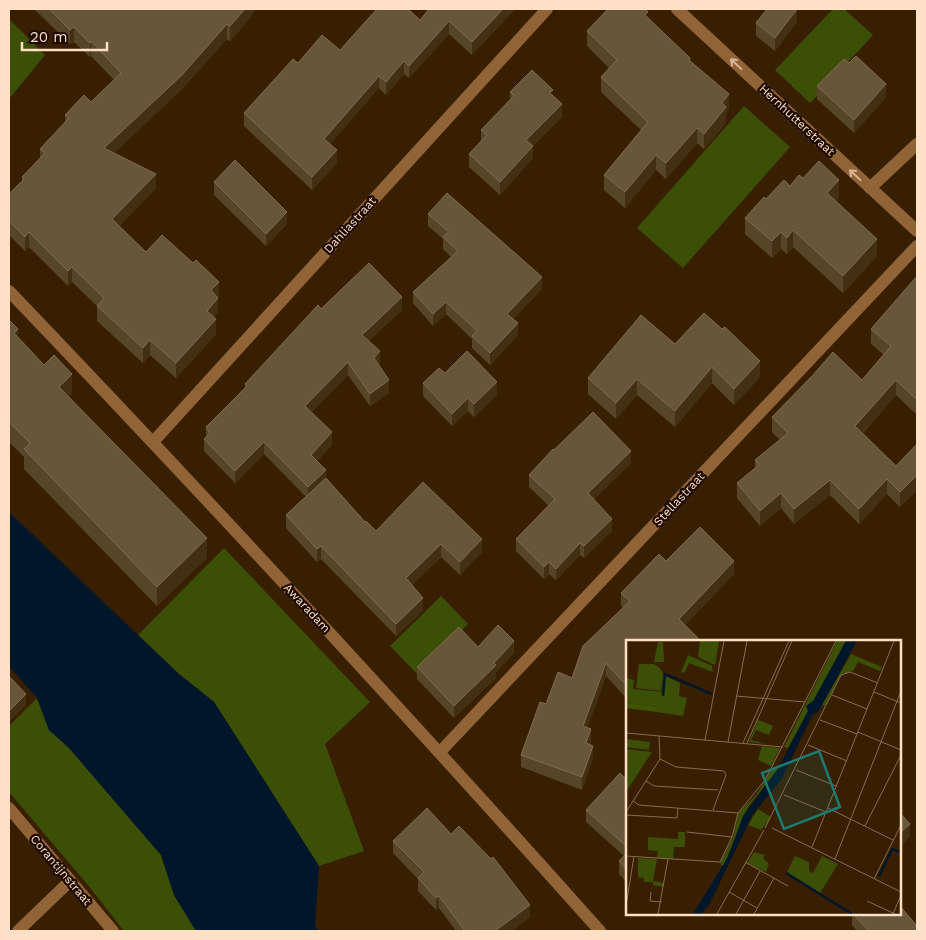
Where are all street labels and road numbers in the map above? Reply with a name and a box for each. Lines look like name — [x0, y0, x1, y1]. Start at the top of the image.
street label: Hernhutterstraat — [756, 81, 838, 159]
street label: Dahliastraat — [321, 194, 379, 256]
street label: Stellastraat — [651, 469, 707, 529]
street label: Awaradam — [281, 581, 333, 635]
street label: Corantijnstraat — [27, 832, 95, 908]

